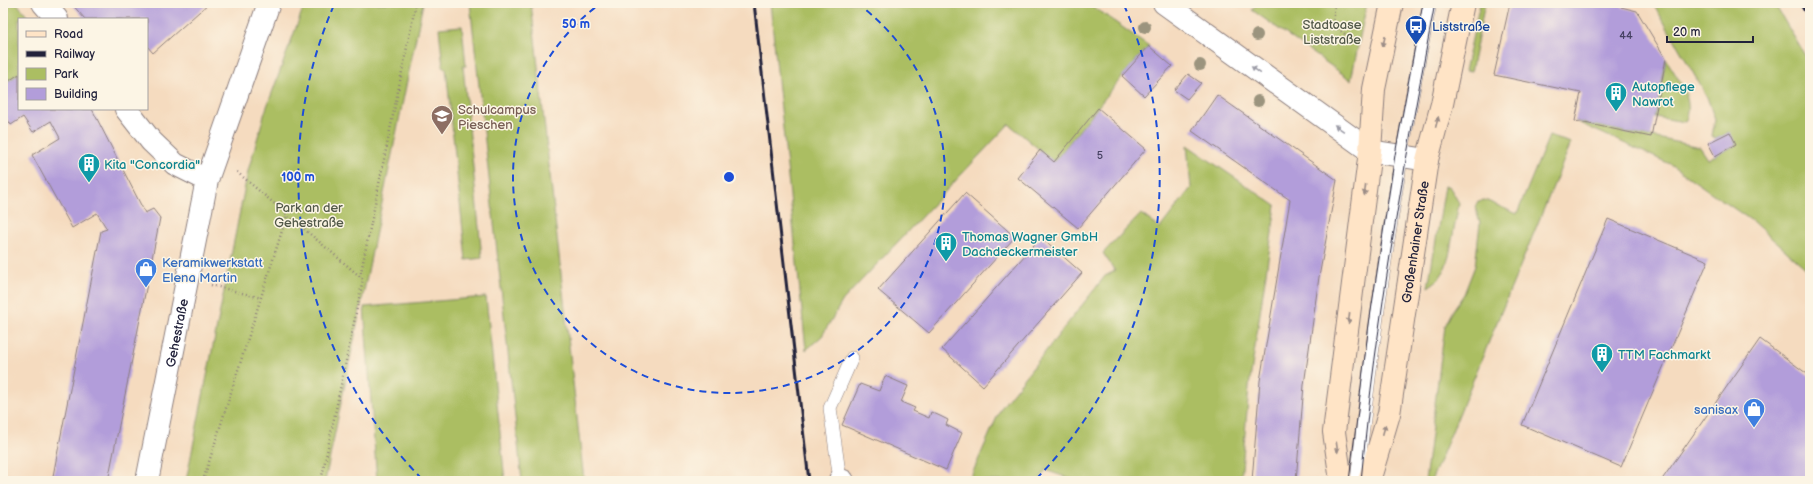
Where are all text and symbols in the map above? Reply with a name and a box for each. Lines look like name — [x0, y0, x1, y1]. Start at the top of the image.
bus stop icon: Liststraße — [1403, 13, 1429, 46]
text: 50 m — [562, 17, 590, 32]
park label: Stadtoase Liststraße — [1303, 17, 1362, 48]
legend — [18, 18, 148, 110]
scale bar — [1667, 18, 1753, 44]
place label: Liststraße — [1432, 19, 1490, 35]
text: 20 m — [1673, 25, 1700, 40]
text: Road — [54, 27, 83, 42]
house number: 44 — [1619, 29, 1633, 42]
one-way arrow — [1380, 35, 1386, 47]
text: Railway — [54, 47, 96, 62]
one-way arrow — [1251, 66, 1262, 74]
text: Park — [54, 67, 78, 82]
place label: Autopflege Nawrot — [1632, 79, 1695, 110]
building icon: Autopflege Nawrot — [1603, 80, 1629, 113]
text: Building — [54, 87, 98, 102]
place label: Schulcampus Pieschen — [458, 102, 537, 133]
school or university icon: Schulcampus Pieschen — [429, 103, 455, 136]
one-way arrow — [1434, 116, 1440, 128]
one-way arrow — [1333, 124, 1344, 132]
house number: 5 — [1097, 149, 1103, 162]
building icon: Kita "Concordia" — [76, 151, 102, 184]
place label: Kita "Concordia" — [104, 157, 200, 173]
text: 100 m — [281, 170, 315, 185]
centre of rings — [722, 170, 736, 184]
street label: Großenhainer Straße — [1399, 180, 1433, 304]
one-way arrow — [1362, 183, 1369, 196]
park label: Park an der Gehestraße — [274, 200, 344, 231]
place label: Thomas Wagner GmbH Dachdeckermeister — [962, 229, 1098, 260]
building icon: Thomas Wagner GmbH Dachdeckermeister — [933, 230, 959, 263]
place label: Keramikwerkstatt Elena Martin — [162, 255, 263, 286]
shop icon: Keramikwerkstatt Elena Martin — [133, 256, 159, 289]
street label: Gehestraße — [163, 297, 192, 369]
one-way arrow — [1346, 312, 1352, 325]
building icon: TTM Fachmarkt — [1589, 341, 1615, 374]
place label: TTM Fachmarkt — [1618, 347, 1711, 363]
shop icon: sanisax — [1741, 396, 1767, 429]
place label: sanisax — [1694, 402, 1738, 418]
one-way arrow — [1381, 424, 1387, 436]
one-way arrow — [1334, 441, 1340, 453]

